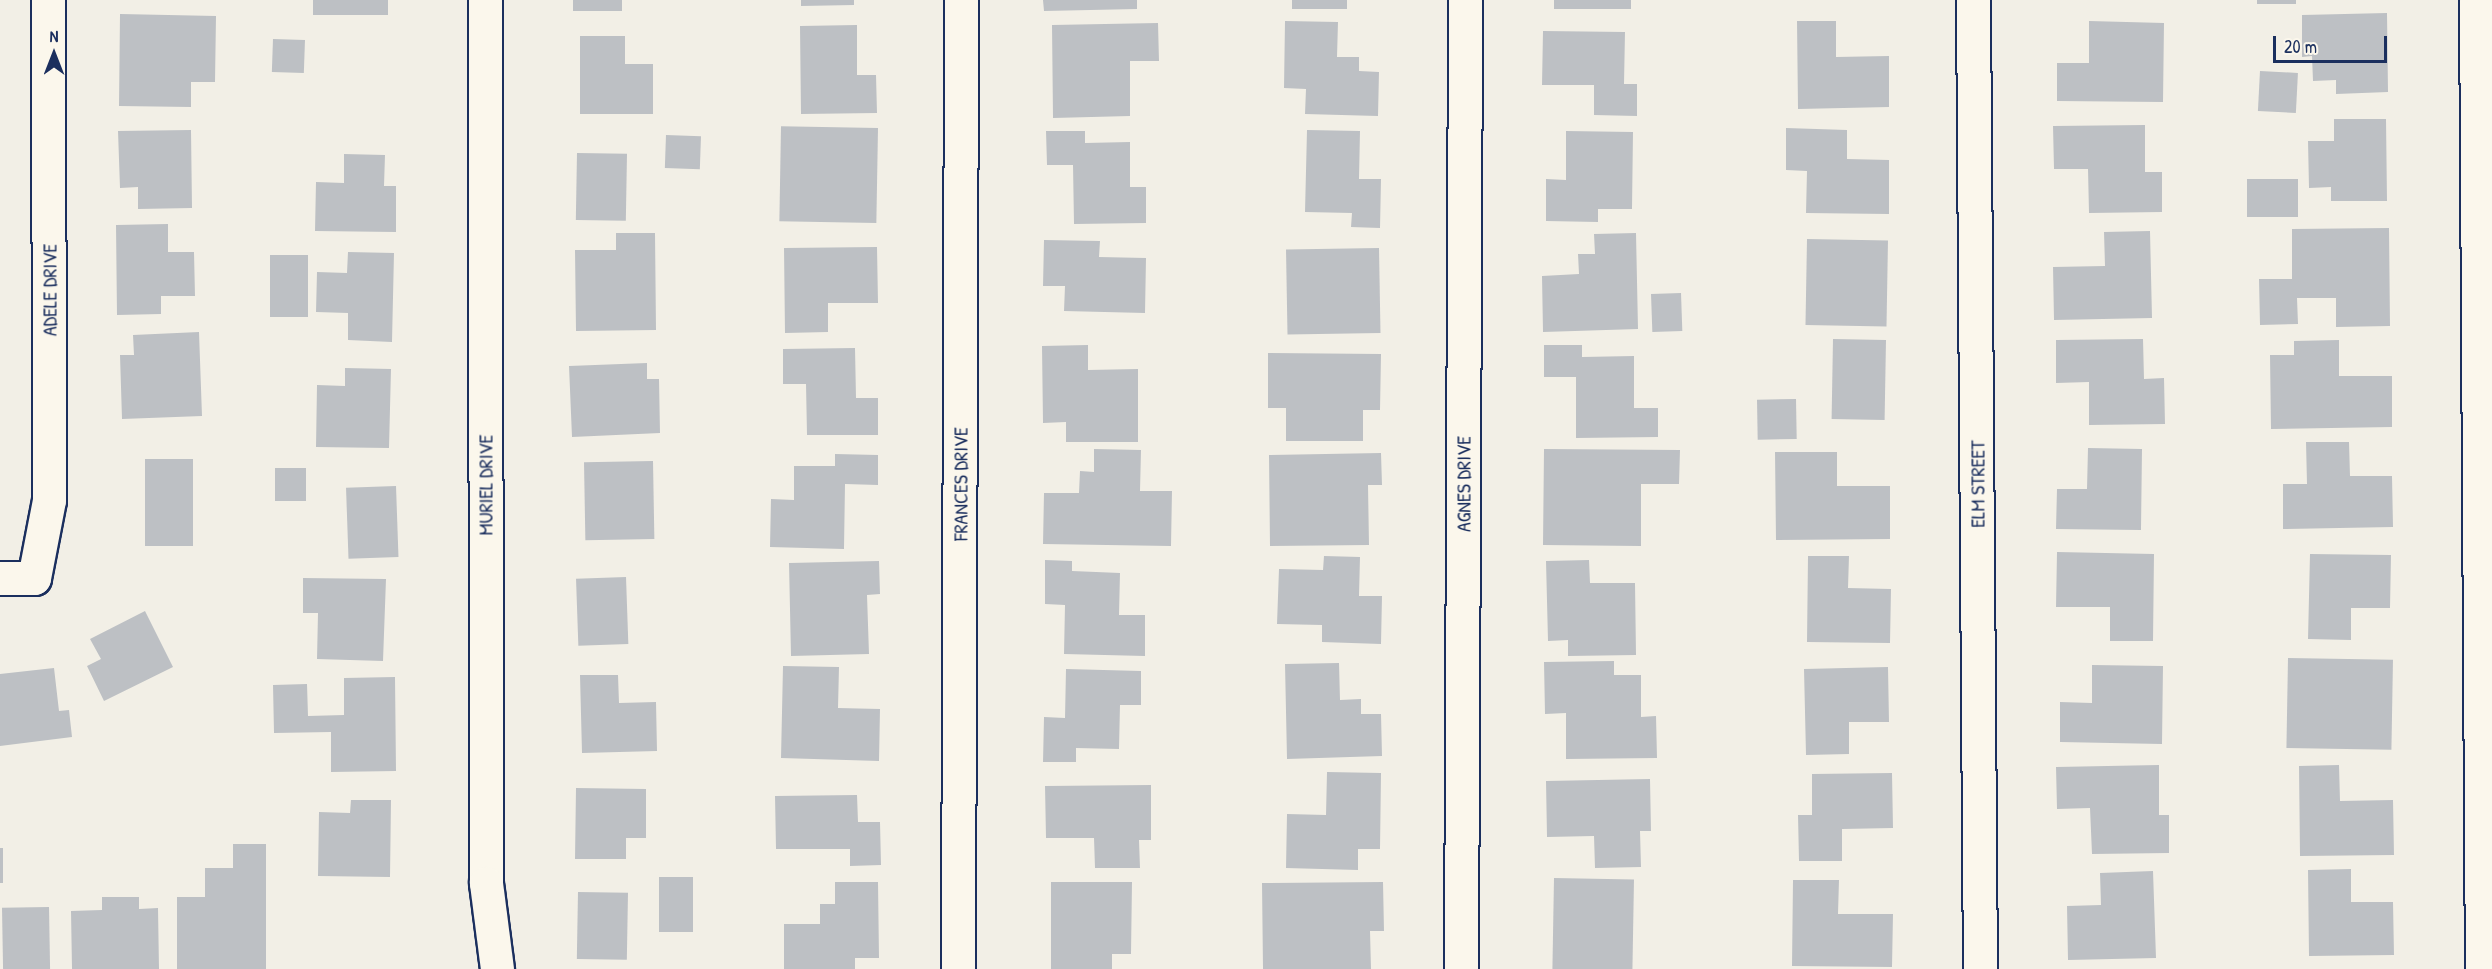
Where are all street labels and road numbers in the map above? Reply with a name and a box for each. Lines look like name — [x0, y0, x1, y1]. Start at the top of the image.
street label: ADELE DRIVE — [37, 244, 61, 336]
street label: FRANCES DRIVE — [948, 427, 972, 541]
street label: MURIEL DRIVE — [473, 435, 497, 535]
street label: AGNES DRIVE — [1451, 436, 1475, 532]
street label: ELM STREET — [1965, 440, 1989, 528]

